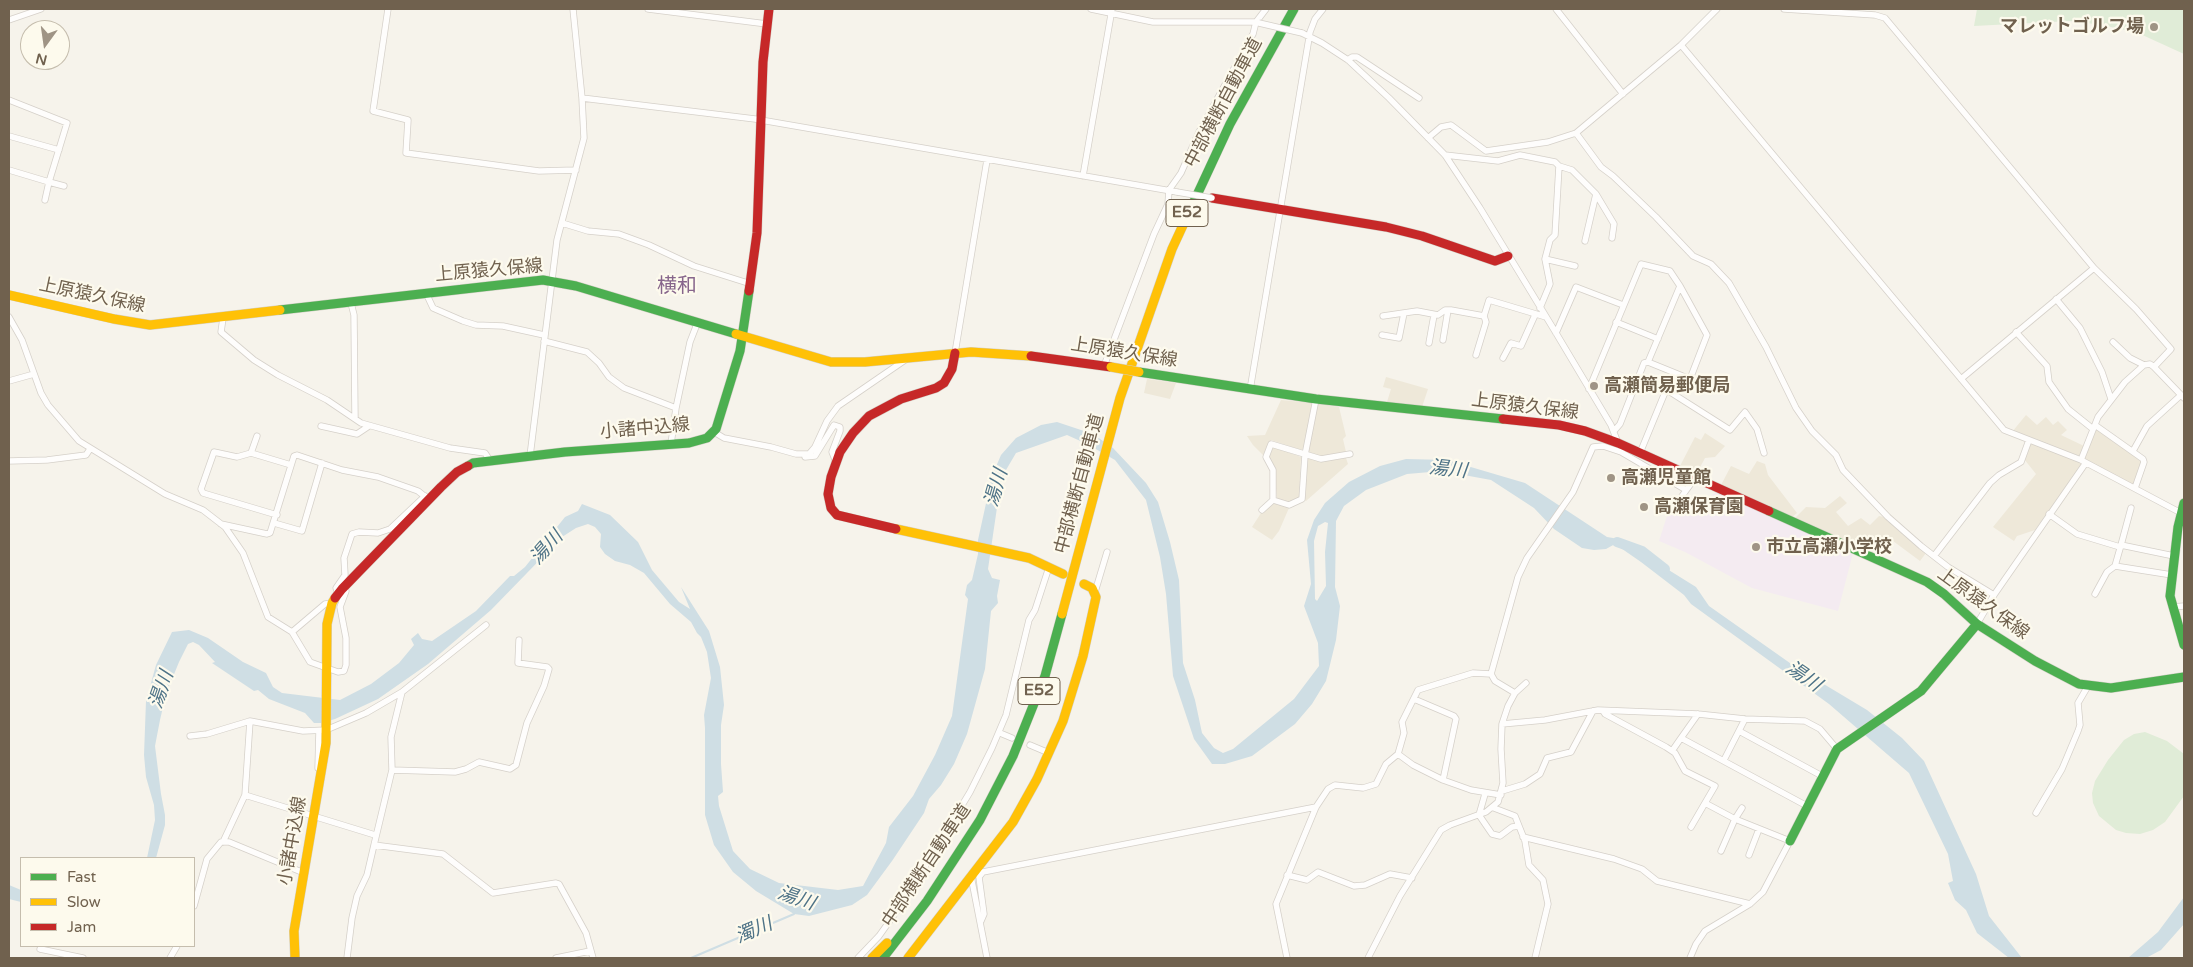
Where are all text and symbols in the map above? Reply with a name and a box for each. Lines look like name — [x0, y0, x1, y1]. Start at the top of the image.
place label: マレットゴルフ場 — [2000, 16, 2144, 38]
north arrow — [20, 20, 70, 70]
marker: マレットゴルフ場 — [2148, 21, 2160, 33]
street label: 中部横断自動車道 — [1181, 34, 1267, 172]
text: N — [34, 49, 49, 69]
road number: E52 — [1166, 200, 1208, 227]
street label: 上原猿久保線 — [434, 256, 544, 286]
street label: 上原猿久保線 — [37, 274, 147, 318]
district label: 横和 — [657, 275, 697, 299]
street label: 上原猿久保線 — [1069, 334, 1179, 372]
place label: 高瀬簡易郵便局 — [1604, 375, 1730, 397]
marker: 高瀬簡易郵便局 — [1588, 380, 1600, 392]
street label: 上原猿久保線 — [1470, 390, 1580, 424]
street label: 中部横断自動車道 — [1051, 412, 1109, 556]
street label: 小諸中込線 — [599, 414, 691, 444]
water label: 湯川 — [1428, 457, 1468, 483]
water label: 湯川 — [981, 467, 1013, 509]
place label: 高瀬児童館 — [1621, 467, 1711, 489]
marker: 高瀬児童館 — [1605, 472, 1617, 484]
place label: 高瀬保育園 — [1654, 496, 1744, 518]
marker: 高瀬保育園 — [1638, 501, 1650, 513]
water label: 湯川 — [526, 526, 568, 570]
place label: 市立高瀬小学校 — [1766, 536, 1892, 558]
marker: 市立高瀬小学校 — [1750, 541, 1762, 553]
street label: 上原猿久保線 — [1933, 564, 2033, 644]
water label: 湯川 — [1781, 657, 1825, 697]
water label: 湯川 — [145, 668, 179, 712]
road number: E52 — [1018, 678, 1060, 704]
street label: 小諸中込線 — [275, 795, 311, 887]
street label: 中部横断自動車道 — [878, 800, 976, 932]
legend — [20, 857, 195, 947]
text: Fast — [67, 868, 96, 886]
water label: 湯川 — [774, 882, 818, 916]
text: Slow — [67, 893, 101, 911]
water label: 濁川 — [732, 913, 776, 949]
text: Jam — [67, 918, 96, 936]

